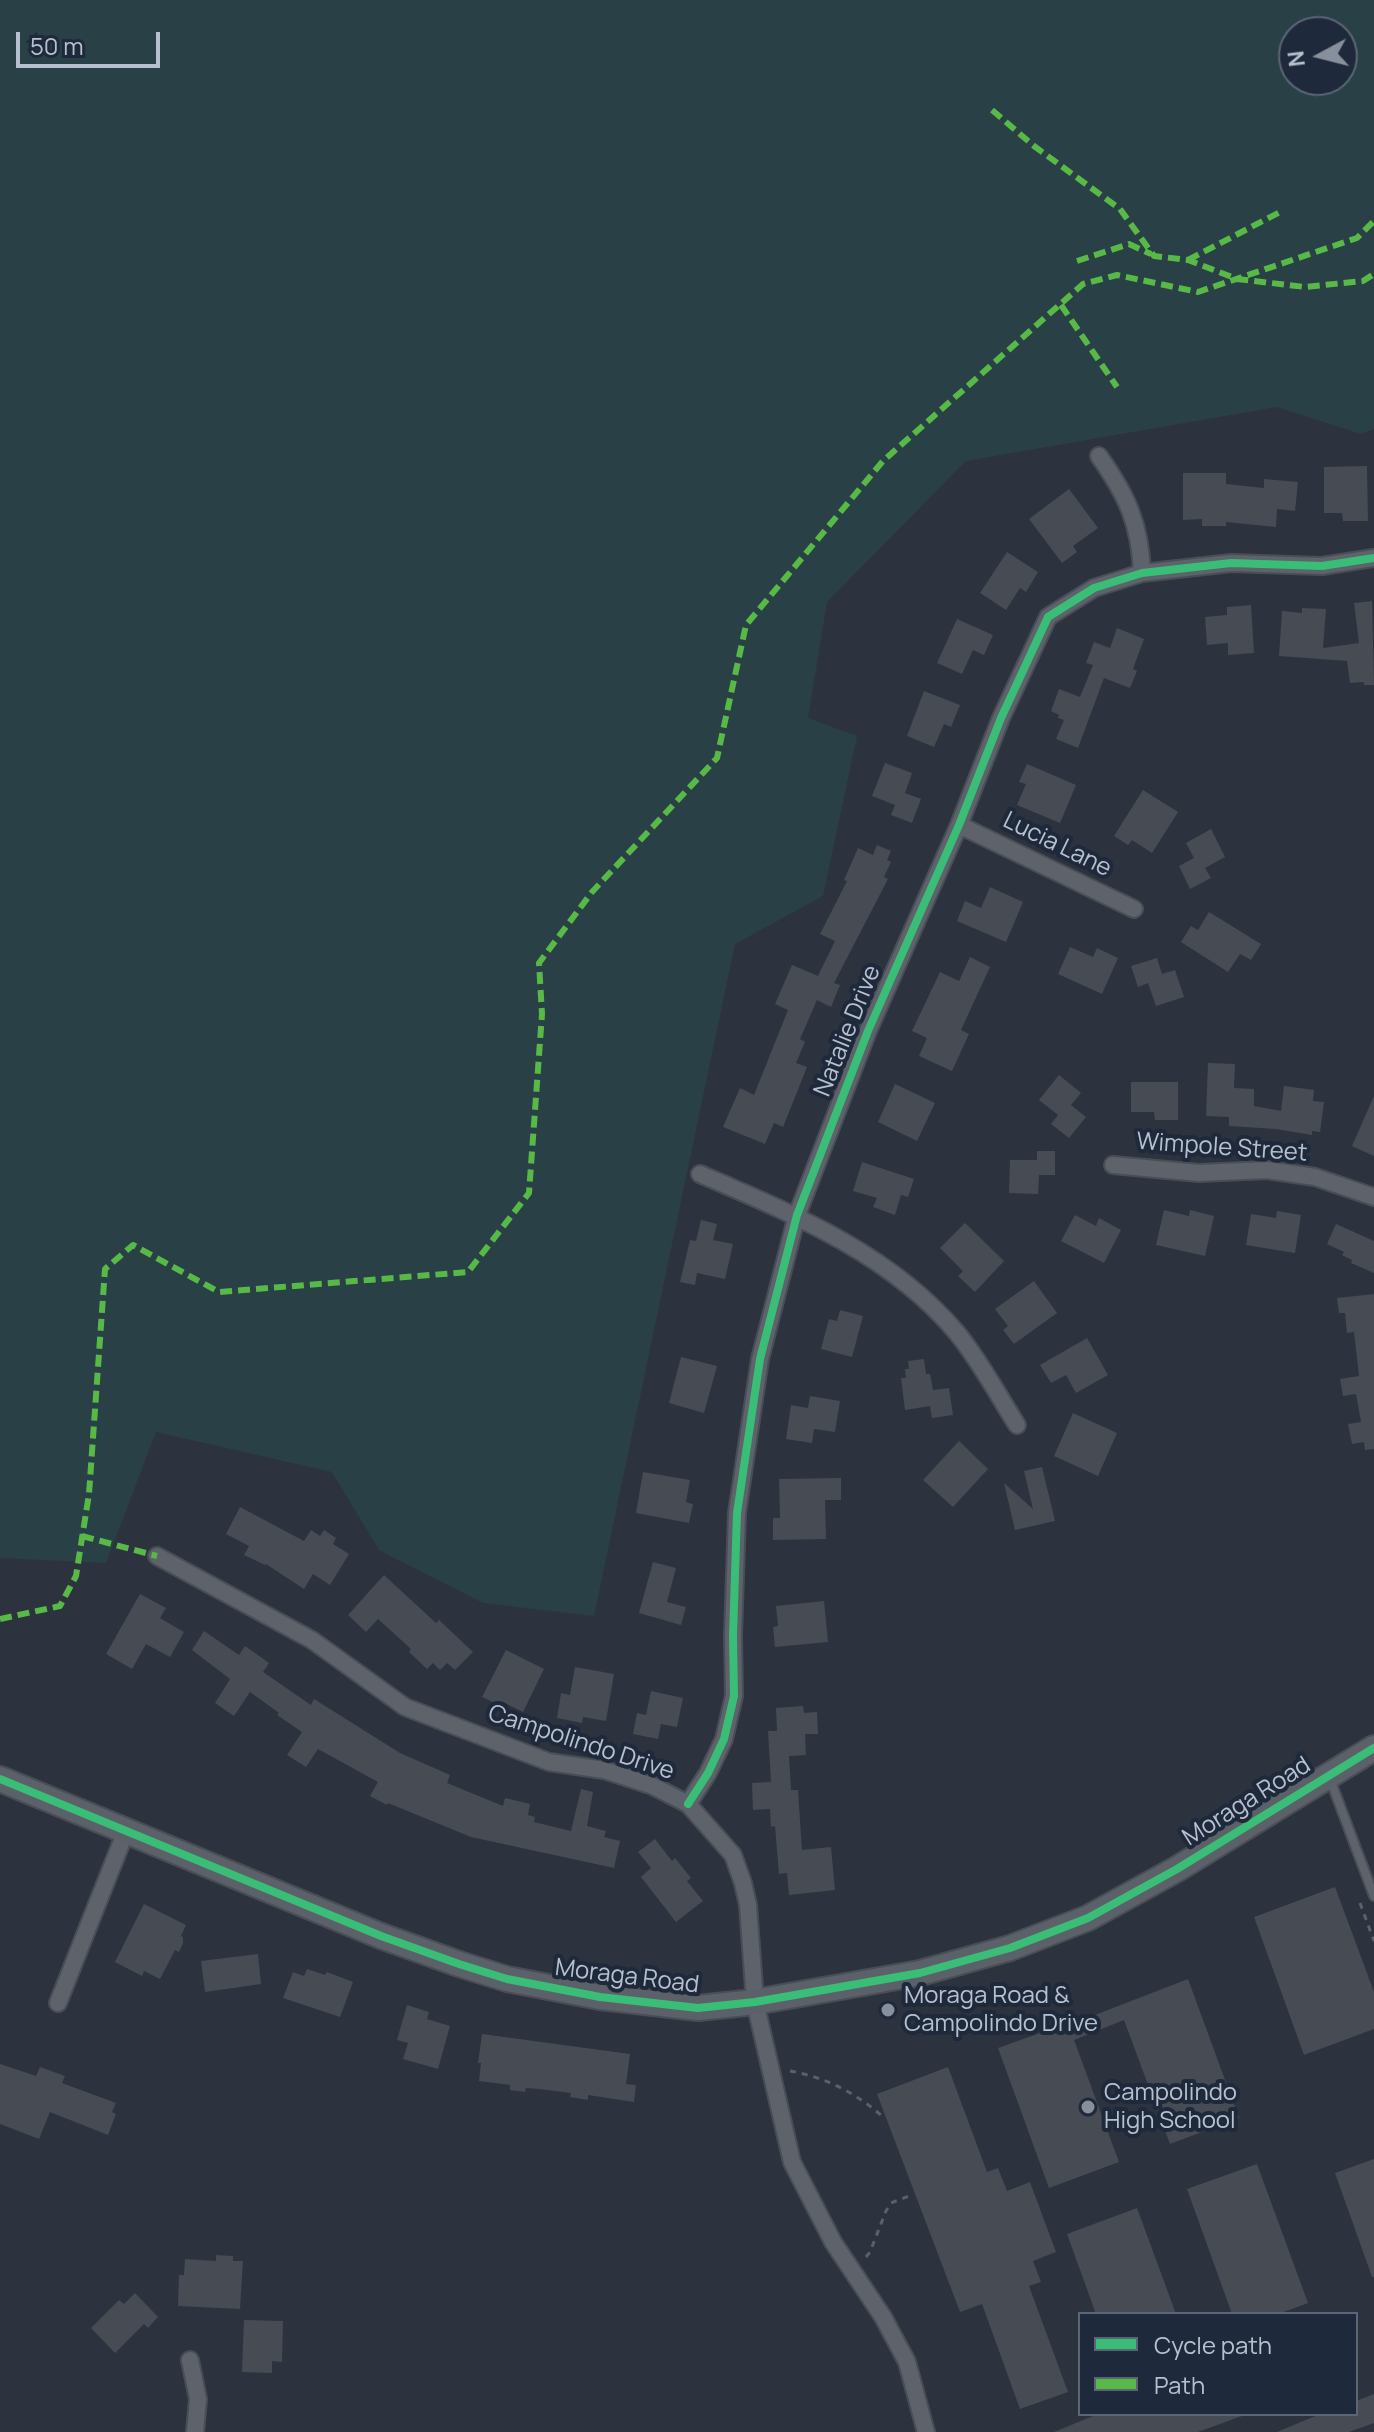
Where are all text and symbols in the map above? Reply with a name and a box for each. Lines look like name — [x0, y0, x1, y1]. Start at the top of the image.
scale bar — [20, 16, 164, 66]
north arrow — [1278, 16, 1358, 96]
text: 50 m — [30, 29, 84, 62]
text: N — [1280, 49, 1312, 68]
street label: Lucia Lane — [998, 806, 1116, 884]
street label: Natalie Drive — [809, 961, 887, 1101]
street label: Wimpole Street — [1136, 1128, 1308, 1168]
street label: Campolindo Drive — [484, 1699, 678, 1787]
street label: Moraga Road — [1178, 1751, 1316, 1853]
street label: Moraga Road — [553, 1954, 701, 2000]
place label: Moraga Road & Campolindo Drive — [904, 1982, 1098, 2038]
marker: Moraga Road & Campolindo Drive — [879, 2001, 897, 2019]
place label: Campolindo High School — [1104, 2079, 1237, 2135]
marker: Campolindo High School — [1079, 2098, 1097, 2116]
legend — [1078, 2312, 1358, 2416]
text: Cycle path — [1154, 2328, 1272, 2361]
text: Path — [1154, 2368, 1205, 2401]

